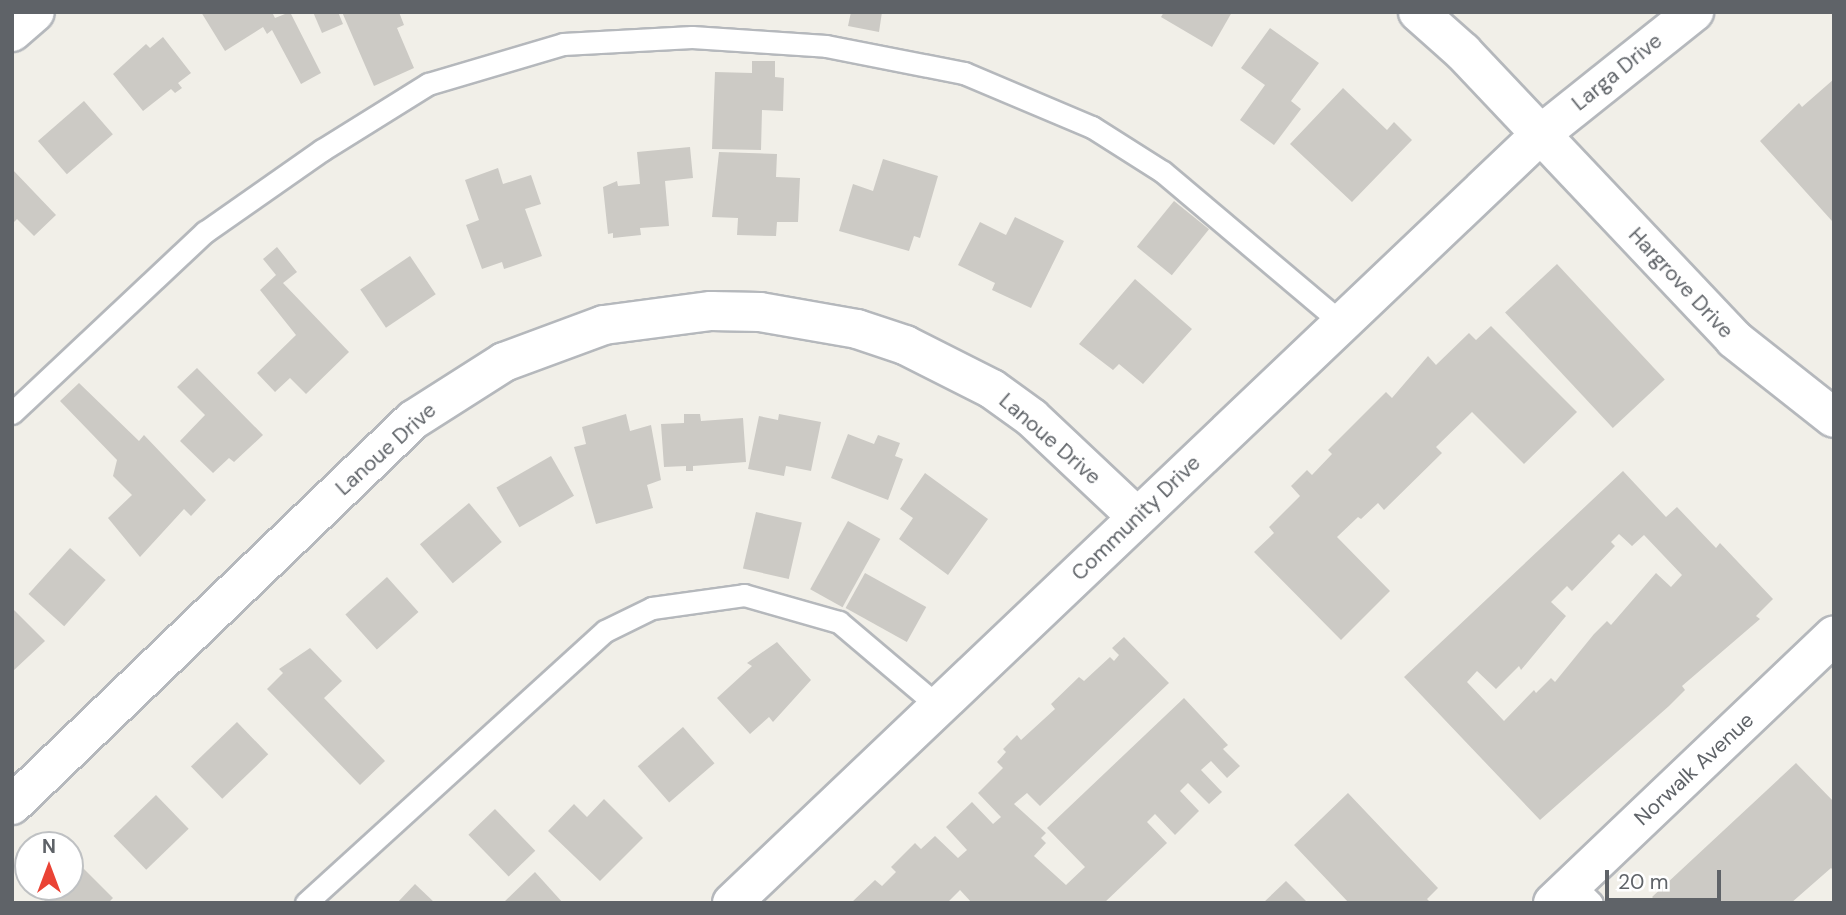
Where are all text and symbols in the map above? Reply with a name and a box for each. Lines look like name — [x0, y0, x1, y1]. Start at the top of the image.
street label: Larga Drive — [1567, 28, 1667, 116]
street label: Hargrove Drive — [1623, 222, 1739, 344]
street label: Lanoue Drive — [994, 388, 1106, 490]
street label: Lanoue Drive — [331, 397, 441, 501]
street label: Community Drive — [1066, 450, 1206, 586]
street label: Norwalk Avenue — [1629, 707, 1759, 831]
north arrow — [14, 831, 84, 901]
text: N — [42, 834, 56, 859]
scale bar — [1608, 856, 1724, 900]
text: 20 m — [1618, 868, 1669, 896]

